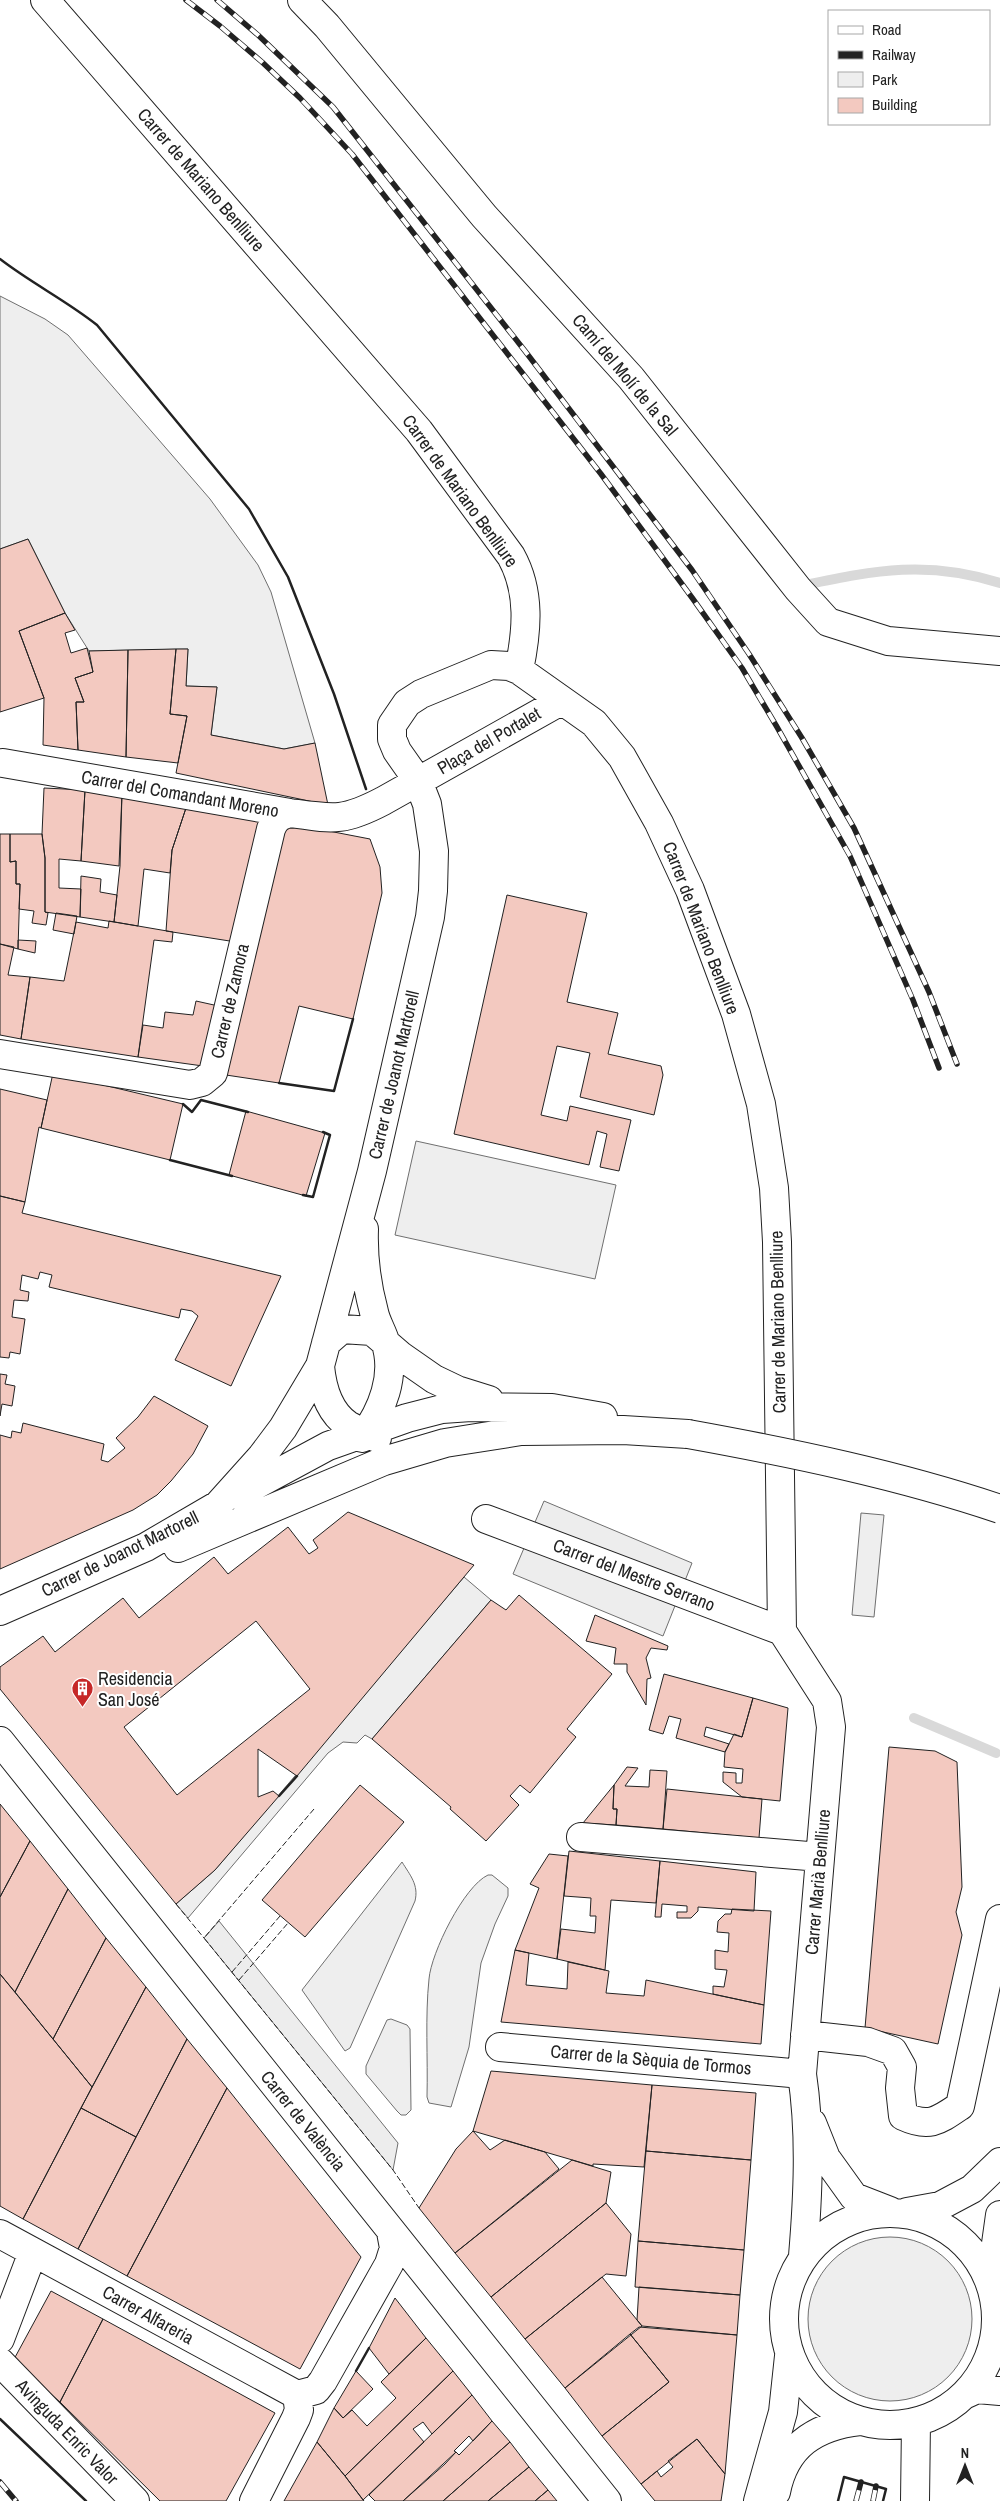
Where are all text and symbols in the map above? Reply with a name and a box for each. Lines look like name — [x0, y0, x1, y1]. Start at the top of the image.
legend — [828, 10, 990, 125]
text: Road — [872, 19, 901, 40]
text: Railway — [872, 44, 917, 65]
text: Park — [872, 69, 898, 90]
text: Building — [872, 94, 917, 115]
street label: Carrer de Mariano Benlliure — [132, 102, 271, 257]
street label: Camí del Molí de la Sal — [567, 308, 684, 441]
street label: Carrer de Mariano Benlliure — [397, 409, 524, 572]
street label: Plaça del Portalet — [432, 701, 545, 780]
street label: Carrer del Comandant Moreno — [79, 764, 281, 823]
street label: Carrer de Mariano Benlliure — [657, 838, 746, 1018]
street label: Carrer de Zamora — [204, 941, 255, 1061]
street label: Carrer de Joanot Martorell — [362, 988, 425, 1162]
street label: Carrer de Mariano Benlliure — [763, 1230, 792, 1414]
street label: Carrer de Joanot Martorell — [37, 1505, 203, 1603]
street label: Carrer del Mestre Serrano — [550, 1532, 719, 1617]
place label: Residencia San José — [98, 1666, 173, 1712]
building icon: Residencia San José — [70, 1677, 94, 1708]
street label: Carrer Marià Benlliure — [799, 1808, 836, 1956]
street label: Carrer de la Sèquia de Tormos — [550, 2038, 753, 2081]
street label: Carrer de València — [255, 2065, 352, 2176]
street label: Carrer Alfareria — [98, 2279, 198, 2350]
street label: Avinguda Enric Valor — [10, 2373, 124, 2490]
north arrow — [940, 2441, 990, 2491]
text: N — [961, 2444, 969, 2462]

